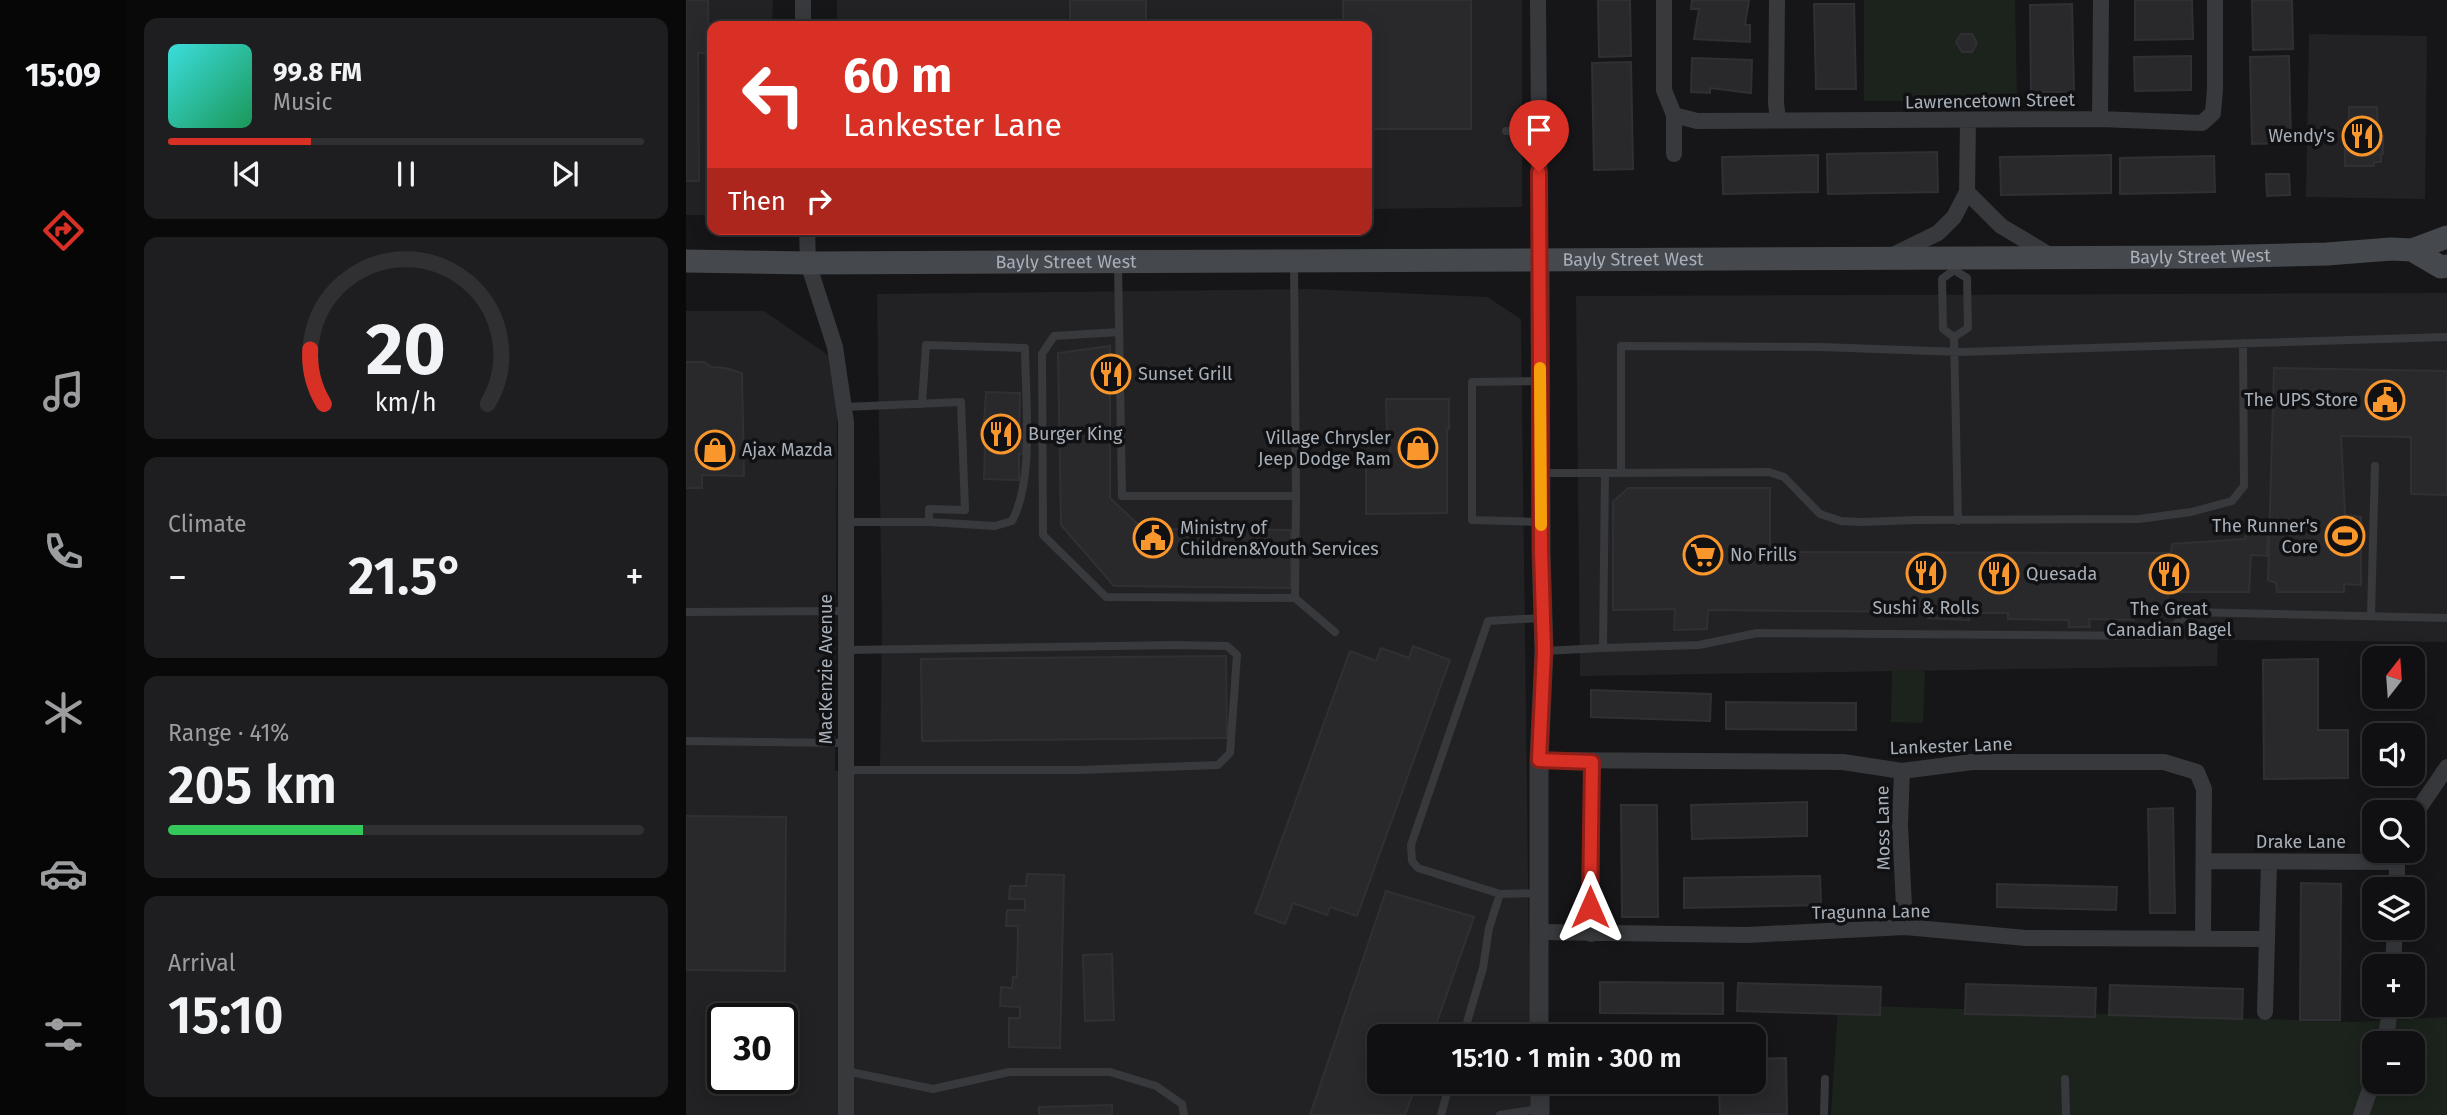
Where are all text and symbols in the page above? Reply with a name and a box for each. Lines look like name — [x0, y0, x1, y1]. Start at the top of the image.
text: 60 m — [843, 46, 952, 105]
icon: left — [728, 49, 819, 140]
text: 15:09 — [25, 56, 101, 94]
text: 99.8 FM — [273, 57, 362, 88]
text: Music — [273, 88, 333, 116]
street label: Lawrencetown Street — [1905, 89, 2076, 113]
pin — [1509, 100, 1569, 172]
text: Lankester Lane — [843, 106, 1062, 144]
icon: arrive — [1520, 111, 1558, 149]
restaurant icon: Wendy's — [2341, 115, 2383, 157]
place label: Wendy's — [2268, 125, 2335, 147]
icon: previous — [228, 155, 266, 193]
icon: pause — [387, 155, 425, 193]
icon: next — [546, 155, 584, 193]
icon: right — [800, 182, 838, 220]
text: Then — [728, 186, 786, 217]
icon: directions — [39, 206, 88, 255]
street label: Bayly Street West — [2129, 244, 2271, 268]
street label: Bayly Street West — [1562, 248, 1704, 271]
street label: Bayly Street West — [995, 251, 1137, 273]
text: 20 — [366, 307, 446, 394]
restaurant icon: Sunset Grill — [1090, 353, 1132, 395]
place label: Sunset Grill — [1138, 363, 1232, 385]
icon: music — [39, 367, 88, 416]
public building icon: The UPS Store — [2364, 379, 2406, 421]
text: km/h — [375, 388, 437, 418]
place label: The UPS Store — [2244, 389, 2358, 411]
restaurant icon: Burger King — [980, 413, 1022, 455]
place label: Burger King — [1028, 423, 1123, 445]
place label: Village Chrysler Jeep Dodge Ram — [1258, 427, 1391, 470]
shop icon: Village Chrysler Jeep Dodge Ram — [1397, 427, 1439, 469]
shop icon: Ajax Mazda — [694, 429, 736, 471]
place label: Ajax Mazda — [742, 439, 833, 461]
text: Climate — [168, 510, 247, 538]
place label: The Runner's Core — [2212, 515, 2318, 558]
sports icon: The Runner's Core — [2324, 515, 2366, 557]
public building icon: Ministry of Children&Youth Services — [1132, 517, 1174, 559]
place label: Ministry of Children&Youth Services — [1180, 517, 1379, 560]
icon: phone — [39, 527, 88, 576]
supermarket icon: No Frills — [1682, 534, 1724, 576]
place label: No Frills — [1730, 544, 1797, 566]
text: 21.5° — [348, 545, 464, 608]
restaurant icon: Sushi & Rolls — [1905, 552, 1947, 594]
restaurant icon: Quesada — [1978, 553, 2020, 595]
restaurant icon: The Great Canadian Bagel — [2148, 553, 2190, 595]
text: − — [168, 554, 187, 600]
text: + — [625, 554, 644, 600]
place label: Quesada — [2026, 563, 2097, 585]
street label: MacKenzie Avenue — [815, 594, 837, 744]
place label: Sushi & Rolls — [1872, 597, 1980, 619]
place label: The Great Canadian Bagel — [2106, 598, 2232, 641]
north arrow — [2362, 646, 2426, 709]
map controls — [2362, 646, 2425, 1094]
icon: climate — [39, 688, 88, 737]
text: Range · 41% — [168, 719, 289, 747]
button: sound — [2362, 723, 2425, 786]
street label: Lankester Lane — [1889, 733, 2013, 759]
text: 205 km — [168, 754, 337, 817]
street label: Moss Lane — [1871, 785, 1895, 871]
button: search — [2362, 800, 2425, 863]
street label: Drake Lane — [2256, 831, 2346, 853]
icon: car — [39, 849, 88, 898]
position arrow — [1553, 870, 1627, 944]
button: layers — [2362, 877, 2425, 940]
street label: Tragunna Lane — [1811, 900, 1931, 924]
text: Arrival — [168, 949, 235, 977]
button: + — [2362, 954, 2425, 1017]
text: 15:10 — [168, 984, 284, 1047]
speed limit sign: 30 — [707, 1003, 798, 1094]
icon: filters — [39, 1010, 88, 1059]
button: − — [2362, 1031, 2425, 1094]
text: 15:10 · 1 min · 300 m — [1451, 1043, 1682, 1074]

